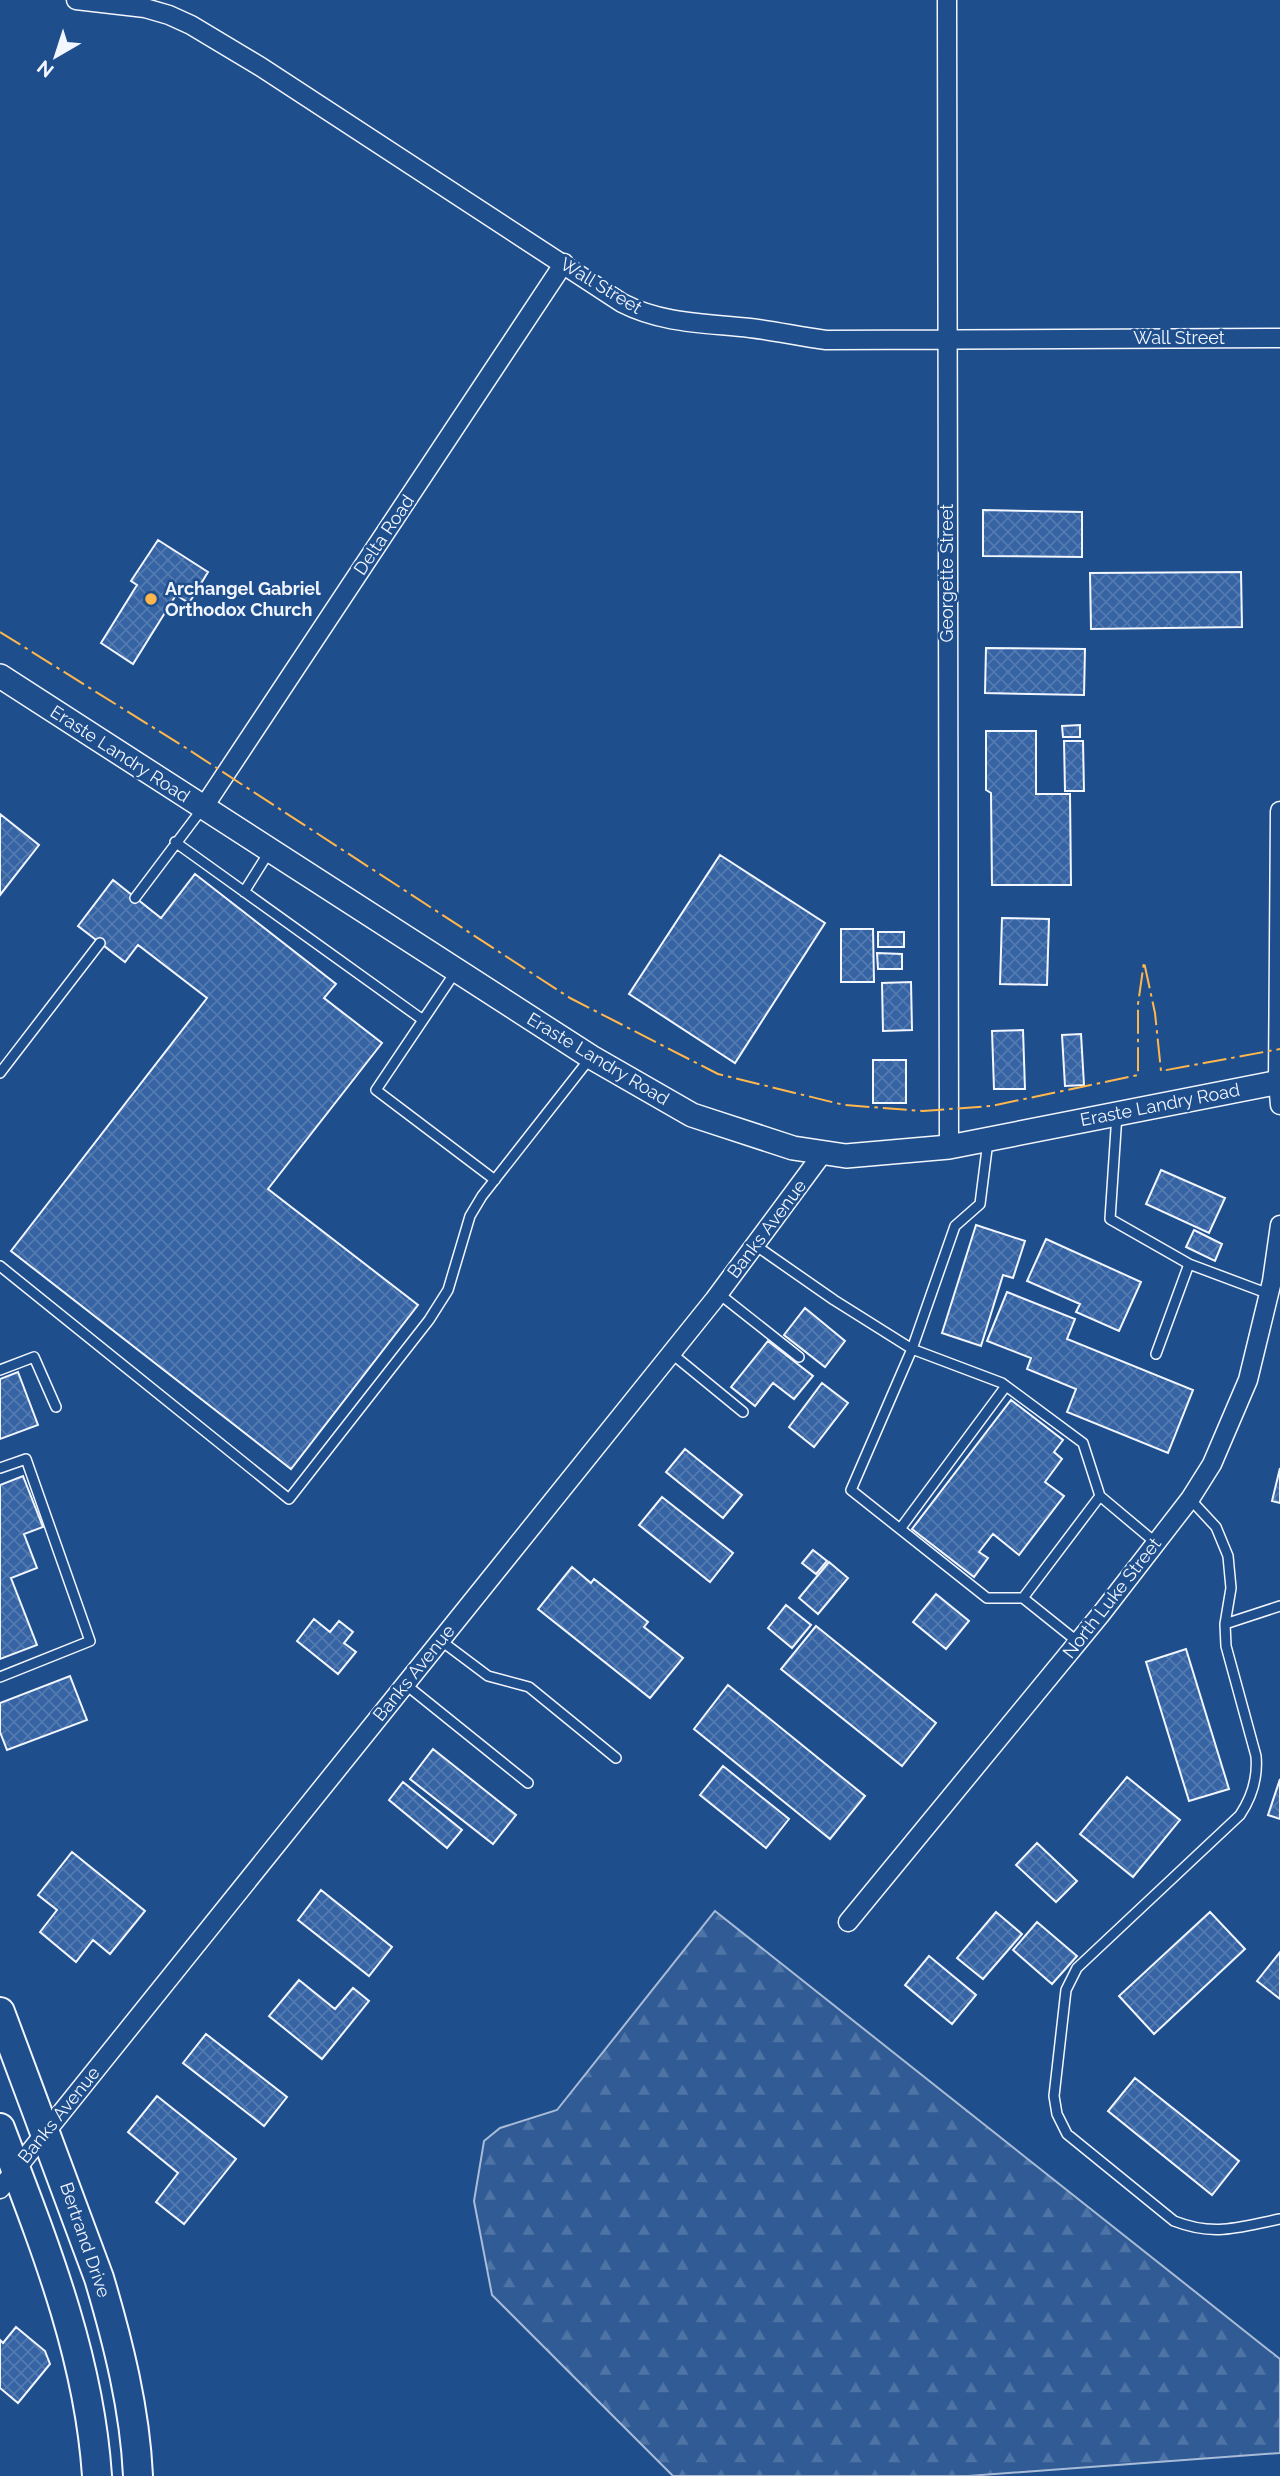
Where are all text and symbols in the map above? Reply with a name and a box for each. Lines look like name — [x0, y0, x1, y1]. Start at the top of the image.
north arrow — [21, 21, 91, 91]
text: N — [33, 56, 58, 82]
street label: Wall Street — [557, 253, 646, 318]
street label: Wall Street — [1133, 327, 1225, 348]
street label: Delta Road — [349, 491, 418, 579]
street label: Georgette Street — [936, 504, 957, 642]
place label: Archangel Gabriel Orthodox Church — [165, 578, 321, 620]
marker: Archangel Gabriel Orthodox Church — [143, 591, 159, 607]
street label: Eraste Landry Road — [47, 701, 194, 807]
street label: Eraste Landry Road — [523, 1008, 673, 1109]
street label: Eraste Landry Road — [1078, 1079, 1241, 1130]
street label: Banks Avenue — [723, 1175, 811, 1282]
street label: North Luke Street — [1058, 1533, 1165, 1662]
street label: Banks Avenue — [368, 1620, 459, 1725]
street label: Banks Avenue — [13, 2062, 104, 2167]
street label: Bertrand Drive — [56, 2180, 115, 2300]

